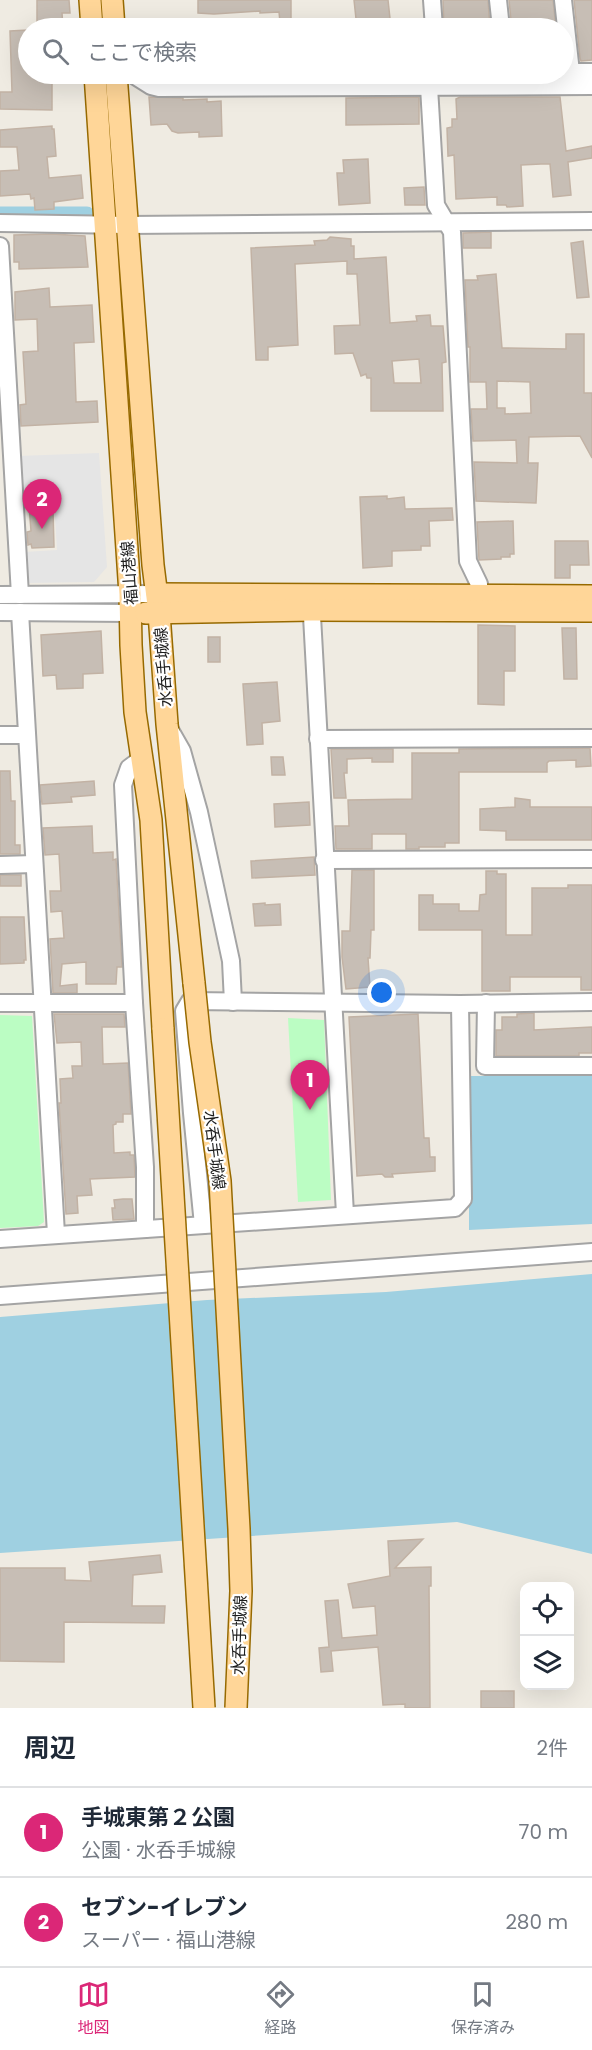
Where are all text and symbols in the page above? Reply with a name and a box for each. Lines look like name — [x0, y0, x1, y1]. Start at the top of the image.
search box — [18, 18, 574, 84]
icon: search — [39, 35, 72, 68]
text: ここで検索 — [87, 37, 197, 68]
pin: 2 — [22, 480, 62, 529]
street label: 福山港線 — [116, 540, 143, 606]
street label: 水呑手城線 — [149, 626, 178, 708]
your location — [367, 978, 396, 1007]
pin: 1 — [290, 1060, 330, 1110]
street label: 水呑手城線 — [198, 1109, 231, 1191]
map controls — [520, 1582, 574, 1690]
button: locate — [520, 1582, 574, 1636]
street label: 水呑手城線 — [227, 1595, 252, 1675]
button: layers — [520, 1636, 574, 1690]
text: 周辺 — [24, 1730, 76, 1766]
text: 2件 — [537, 1734, 568, 1762]
text: 手城東第２公園 — [81, 1802, 235, 1833]
text: 1 — [40, 1818, 47, 1846]
text: 70 m — [519, 1818, 568, 1846]
text: 公園 · 水呑手城線 — [81, 1836, 236, 1864]
text: セブン-イレブン — [81, 1892, 248, 1923]
text: 2 — [38, 1908, 49, 1936]
text: 280 m — [505, 1908, 568, 1936]
text: スーパー · 福山港線 — [81, 1926, 256, 1954]
tab: 地図 — [77, 1978, 110, 2040]
tab: 経路 — [264, 1978, 297, 2040]
tab: 保存済み — [451, 1978, 515, 2040]

